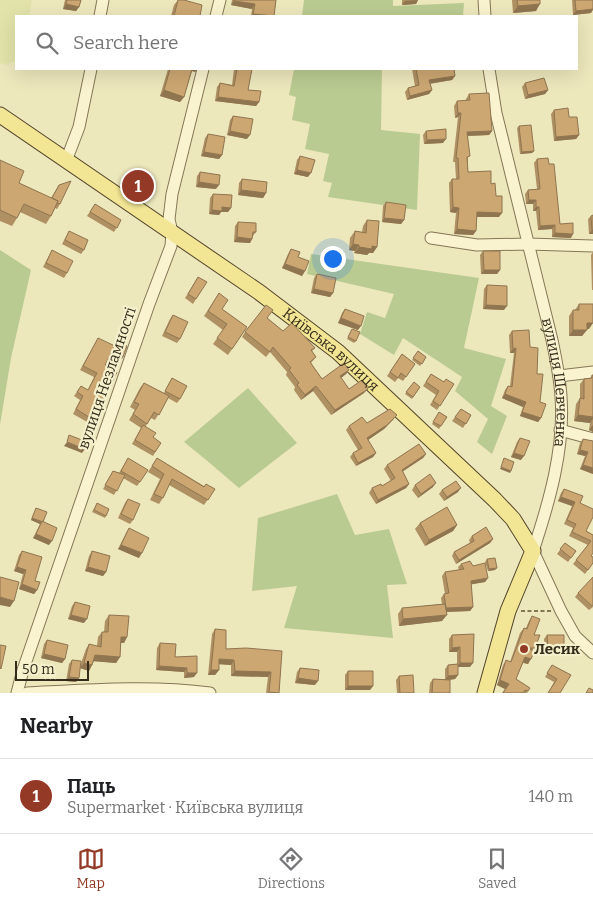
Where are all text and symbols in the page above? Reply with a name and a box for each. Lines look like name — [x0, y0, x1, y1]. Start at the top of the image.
search box — [15, 15, 578, 70]
icon: search — [33, 29, 61, 57]
text: Search here — [73, 31, 178, 54]
pin: 1 — [122, 167, 154, 205]
your location — [320, 246, 346, 272]
street label: вулиця Незламності — [74, 304, 140, 451]
street label: Київська вулиця — [279, 304, 383, 395]
street label: вулиця Шевченка — [538, 316, 571, 448]
place label: Лесик — [534, 640, 581, 658]
marker: Лесик — [518, 643, 530, 655]
scale bar — [15, 658, 89, 681]
text: 50 m — [22, 661, 55, 678]
text: Nearby — [20, 713, 93, 739]
text: Паць — [67, 775, 115, 798]
text: 1 — [33, 787, 39, 806]
text: 140 m — [528, 787, 573, 806]
text: Supermarket · Київська вулиця — [67, 798, 303, 817]
tab: Map — [76, 845, 105, 892]
tab: Directions — [258, 845, 325, 892]
tab: Saved — [478, 845, 517, 892]

